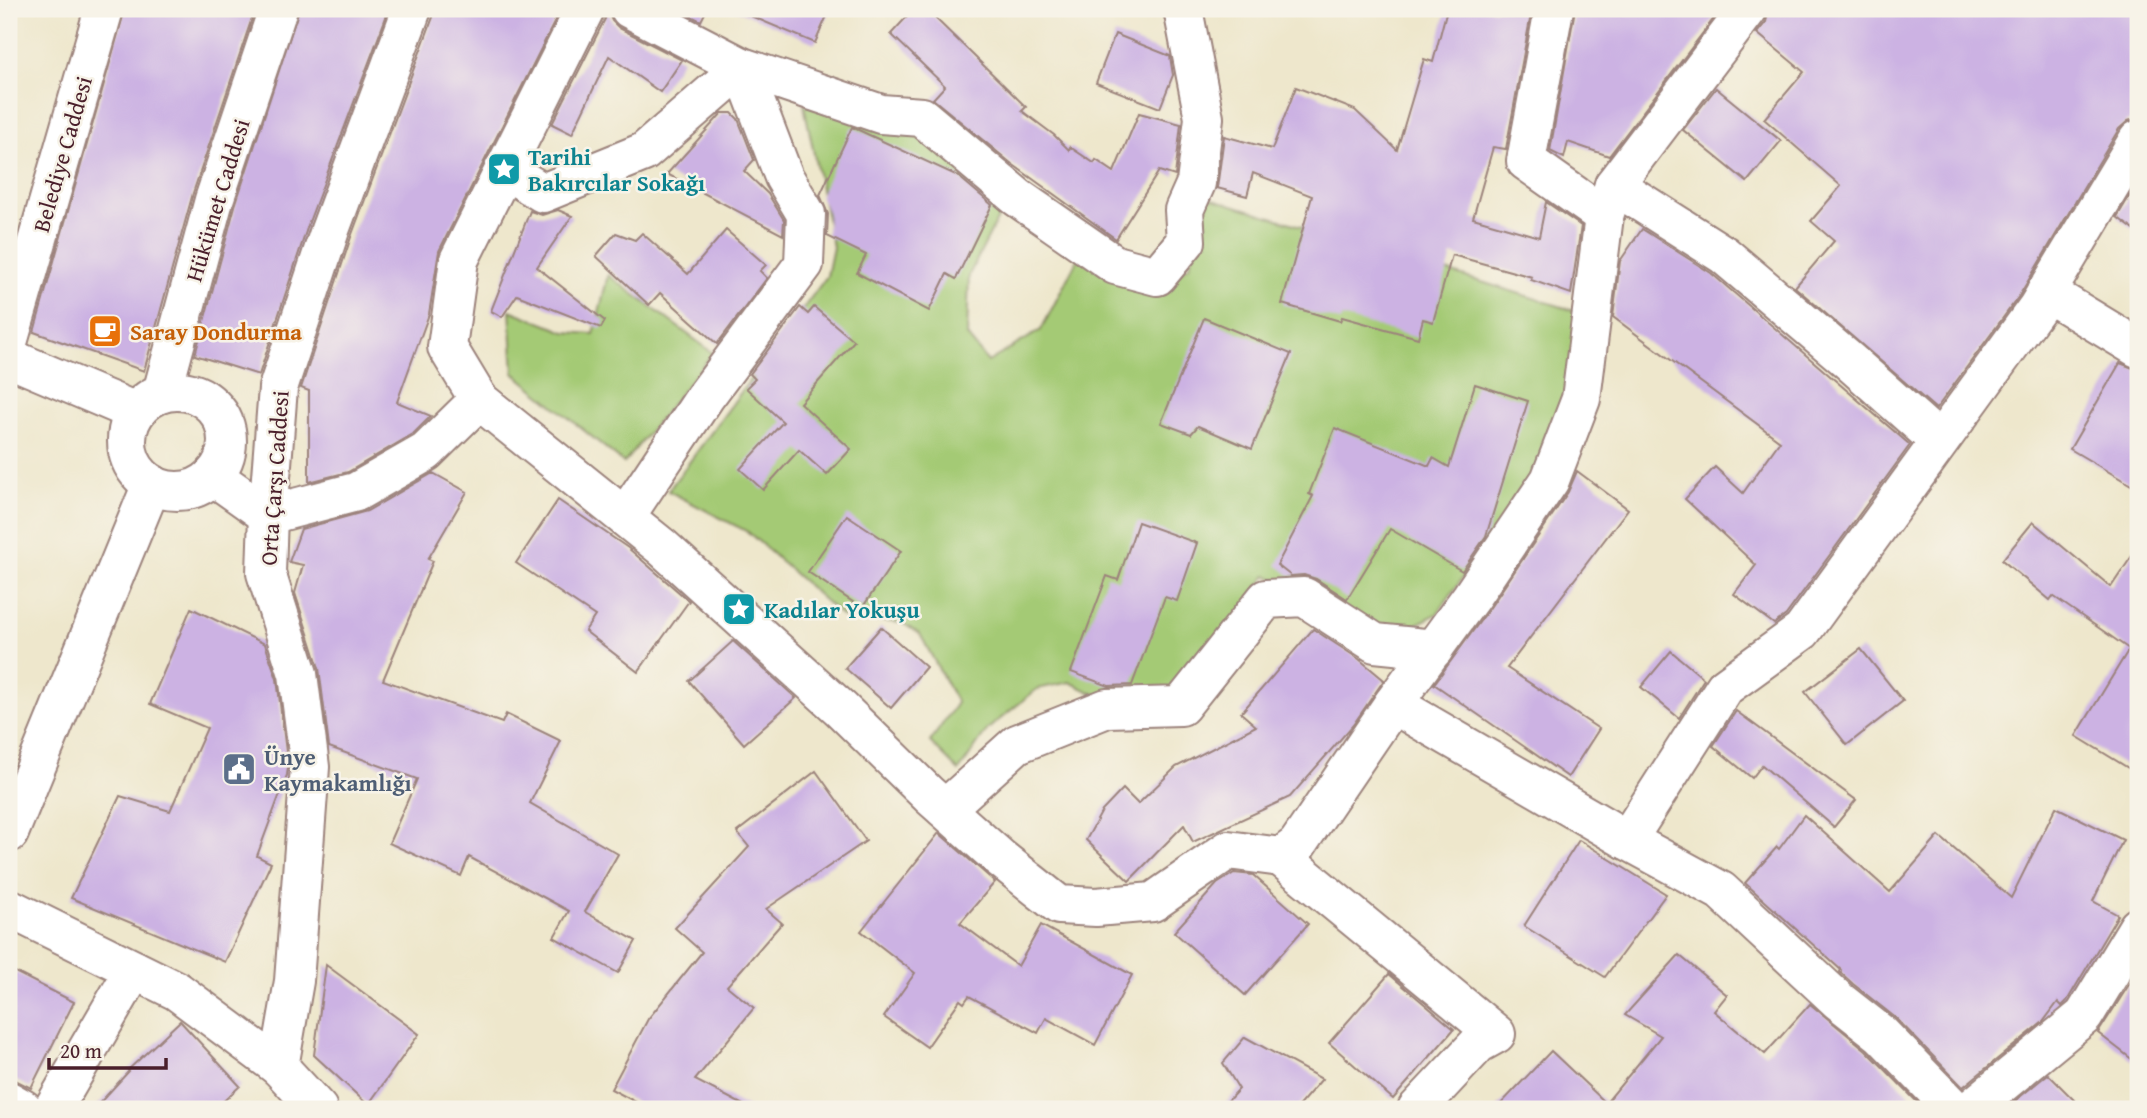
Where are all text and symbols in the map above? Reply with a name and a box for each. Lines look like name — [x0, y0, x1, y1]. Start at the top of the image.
street label: Belediye Caddesi — [24, 72, 100, 236]
street label: Hükümet Caddesi — [177, 114, 257, 286]
place label: Tarihi Bakırcılar Sokağı — [528, 140, 705, 199]
place icon: Tarihi Bakırcılar Sokağı — [485, 150, 523, 188]
cafe icon: Saray Dondurma — [86, 312, 124, 350]
place label: Saray Dondurma — [130, 315, 302, 348]
street label: Orta Çarşı Caddesi — [251, 389, 297, 567]
place icon: Kadılar Yokuşu — [720, 590, 758, 628]
place label: Kadılar Yokuşu — [764, 593, 920, 626]
place label: Ünye Kaymakamlığı — [264, 740, 412, 799]
public building icon: Ünye Kaymakamlığı — [220, 750, 258, 788]
scale bar — [49, 1027, 166, 1071]
text: 20 m — [60, 1035, 102, 1066]

